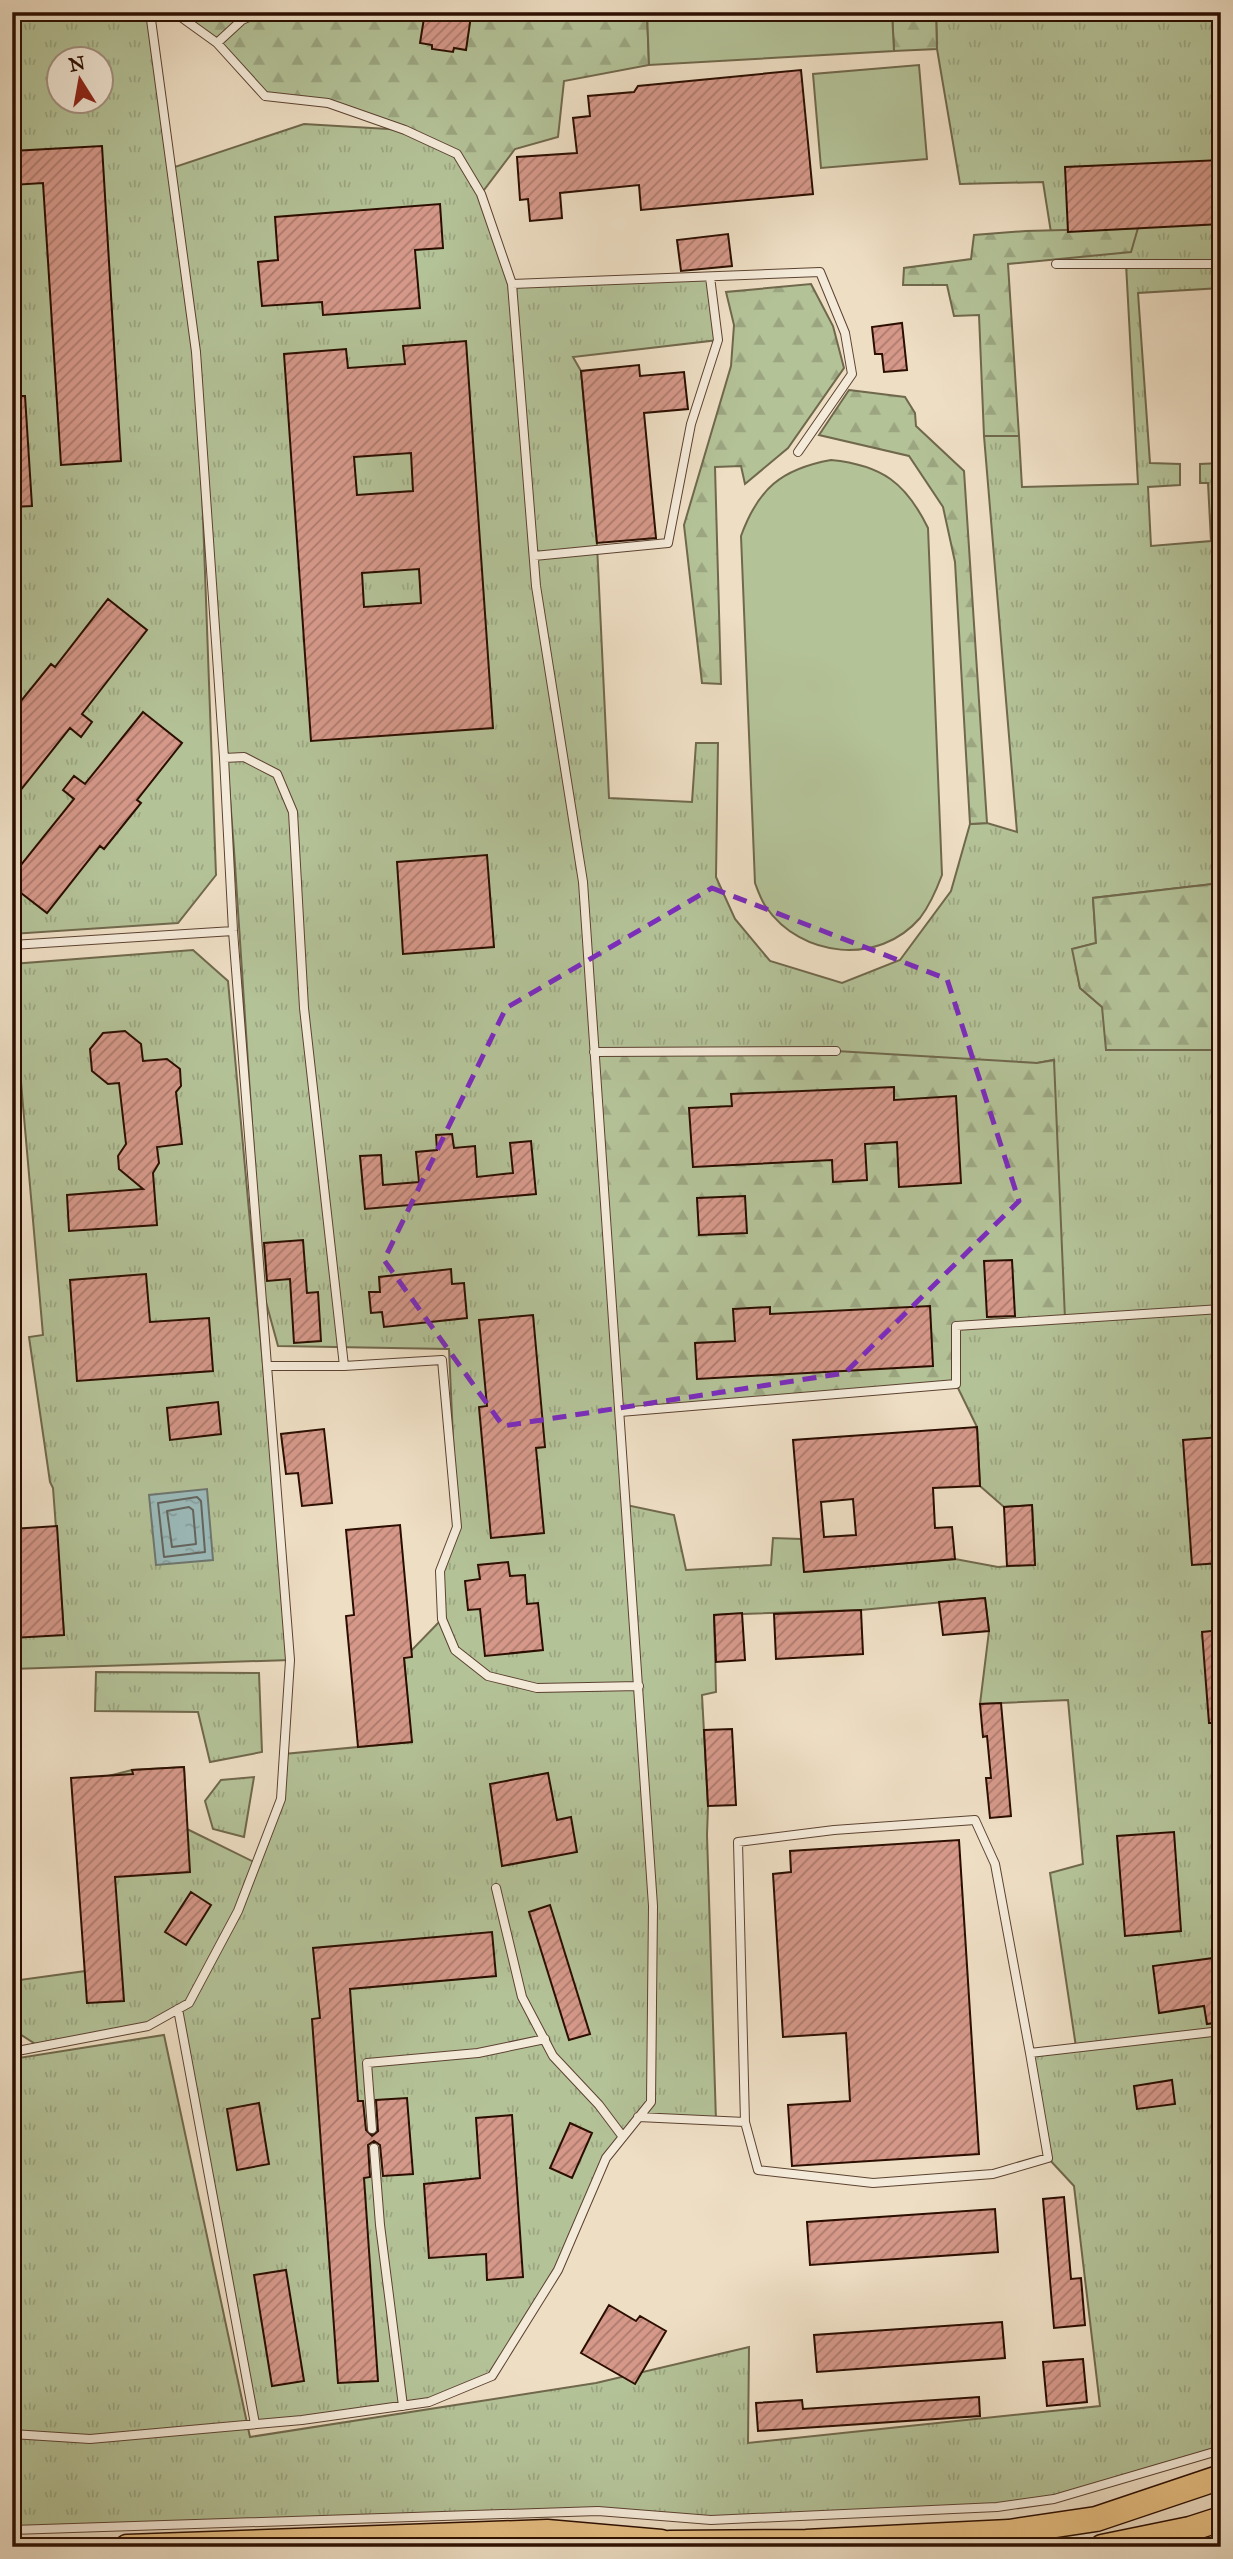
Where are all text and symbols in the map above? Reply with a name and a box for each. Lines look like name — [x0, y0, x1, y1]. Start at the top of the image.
north arrow — [46, 46, 116, 116]
text: N — [67, 51, 87, 77]

